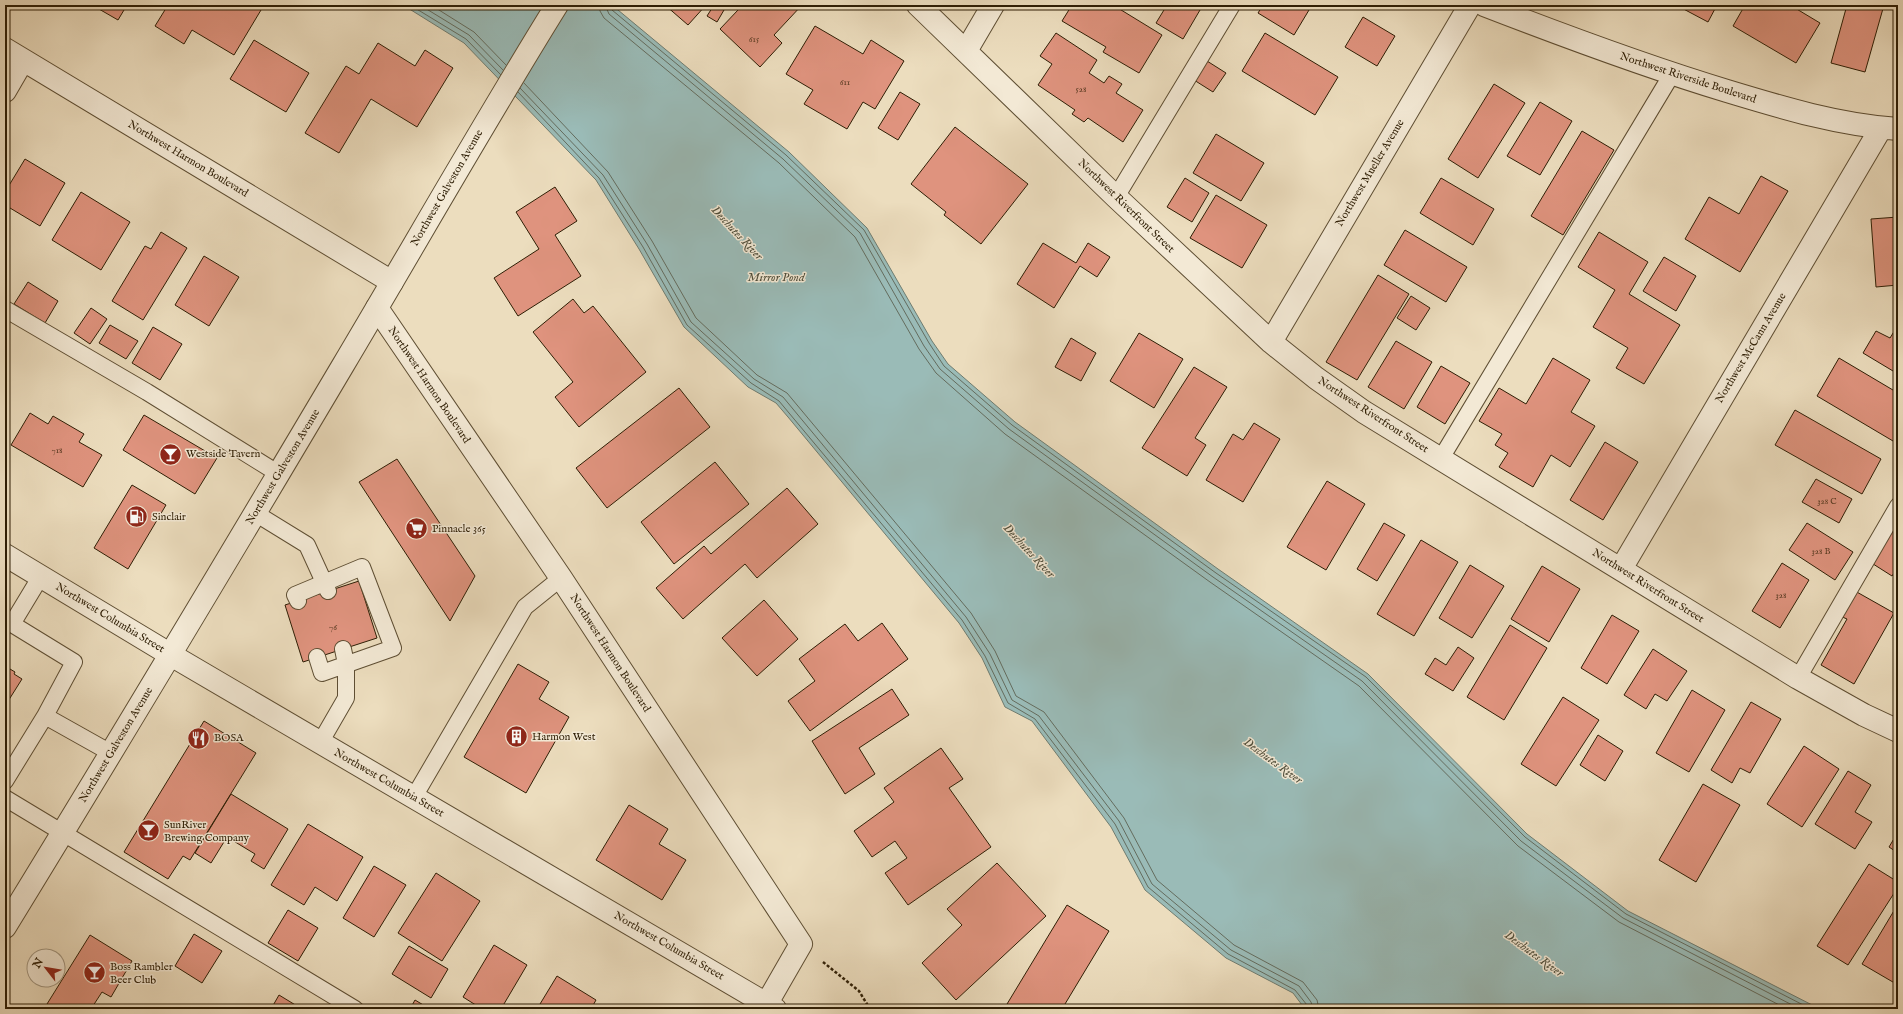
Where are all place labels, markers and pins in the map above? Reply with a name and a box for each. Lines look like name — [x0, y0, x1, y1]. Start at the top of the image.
bar icon: Westside Tavern — [157, 441, 183, 467]
place label: Westside Tavern — [186, 447, 260, 461]
fuel station icon: Sinclair — [123, 504, 149, 530]
place label: Sinclair — [152, 510, 186, 524]
supermarket icon: Pinnacle 365 — [404, 516, 430, 542]
place label: Pinnacle 365 — [432, 522, 486, 536]
building icon: Harmon West — [504, 724, 530, 750]
restaurant icon: BOSA — [185, 725, 211, 751]
place label: Harmon West — [532, 730, 596, 744]
place label: BOSA — [214, 731, 244, 745]
bar icon: SunRiver Brewing Company — [135, 818, 161, 844]
place label: SunRiver Brewing Company — [164, 818, 250, 845]
bar icon: Boss Rambler Beer Club — [81, 960, 107, 986]
place label: Boss Rambler Beer Club — [110, 960, 173, 987]

